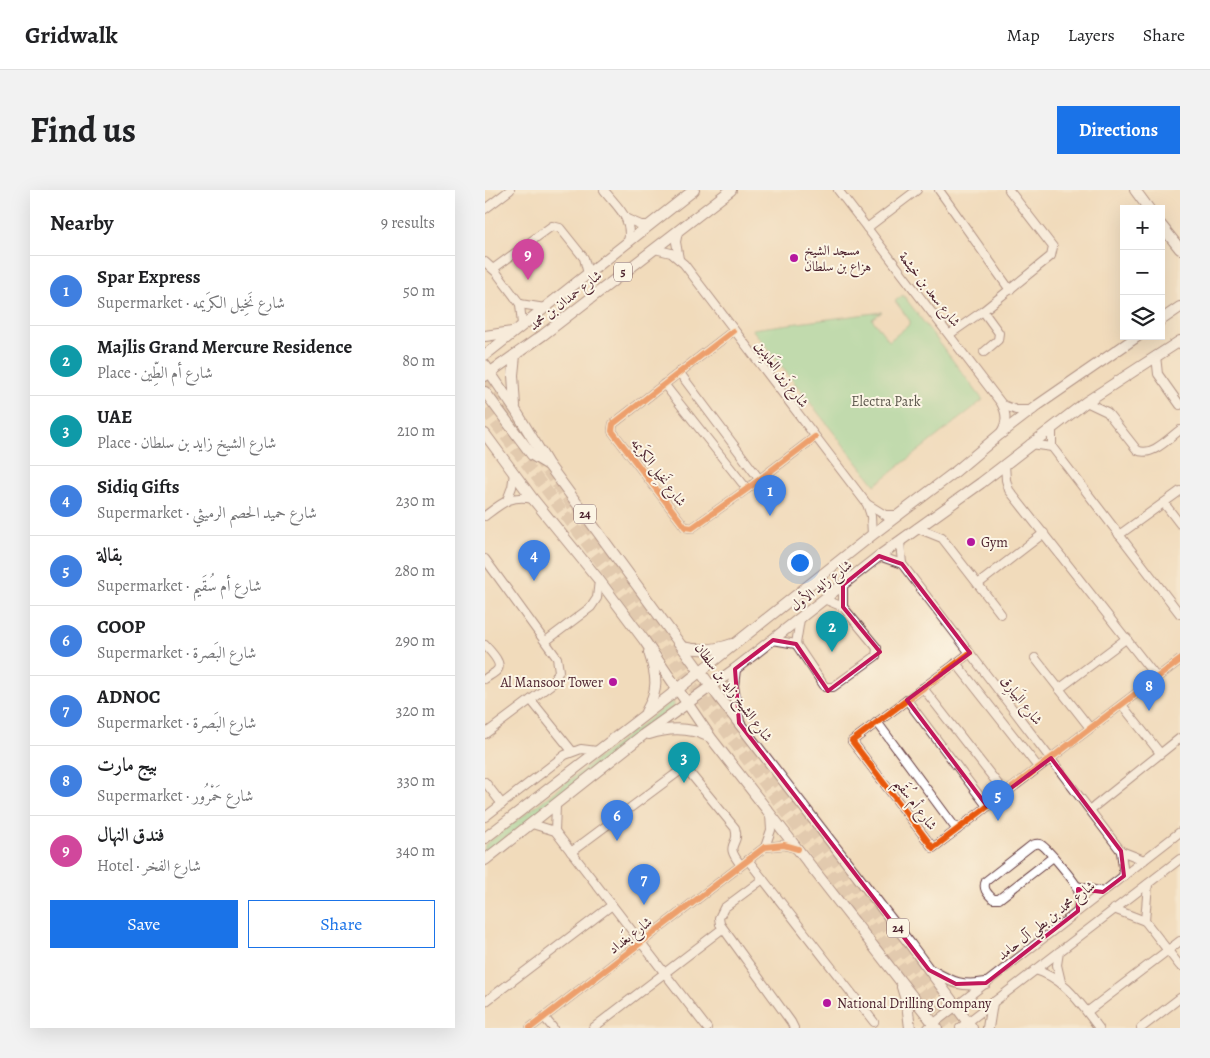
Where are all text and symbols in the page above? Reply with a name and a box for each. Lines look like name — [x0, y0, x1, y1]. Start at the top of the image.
text: Gridwalk — [25, 19, 118, 51]
text: Map — [1007, 23, 1040, 47]
text: Layers — [1068, 23, 1115, 47]
text: Share — [1143, 23, 1185, 47]
text: Find us — [30, 106, 136, 154]
button: Directions — [1057, 106, 1180, 154]
map controls — [1120, 205, 1165, 340]
button: + — [1120, 205, 1165, 250]
text: Nearby — [50, 209, 113, 237]
text: 9 results — [381, 212, 435, 234]
pin: 9 — [512, 239, 544, 280]
place label: مسجد الشيخ هزاع بن سلطان — [804, 241, 871, 278]
street label: شارع سعد بن خيثمة — [893, 248, 965, 332]
button: − — [1120, 250, 1165, 295]
marker: مسجد الشيخ هزاع بن سلطان — [788, 252, 800, 264]
road number: 5 — [614, 262, 632, 281]
text: Spar Express — [97, 264, 201, 290]
street label: شارع حمدان بن محمد — [525, 266, 607, 336]
text: 1 — [63, 280, 69, 302]
text: 50 m — [403, 280, 435, 302]
text: Supermarket · شارع نَخِيل الكرَيمه — [97, 292, 285, 314]
button: layers — [1120, 295, 1165, 340]
text: Majlis Grand Mercure Residence — [97, 334, 352, 360]
street label: شارع زَين العَابِدين — [749, 336, 814, 413]
text: 2 — [62, 350, 70, 372]
text: 80 m — [402, 350, 435, 372]
text: Place · شارع أم الطِّين — [97, 362, 213, 384]
park label: Electra Park — [851, 392, 921, 411]
text: UAE — [97, 404, 132, 430]
text: 3 — [63, 420, 69, 442]
text: 210 m — [397, 420, 435, 442]
text: Place · شارع الشيخ زايد بن سلطان — [97, 432, 276, 454]
street label: شارع نَخِيل الكرَيمه — [625, 434, 691, 512]
text: Sidiq Gifts — [97, 474, 180, 500]
pin: 1 — [754, 475, 786, 516]
text: 4 — [62, 490, 70, 512]
text: 230 m — [396, 490, 435, 512]
text: Supermarket · شارع حميد الحصم الرميثي — [97, 502, 317, 524]
road number: 24 — [574, 504, 596, 524]
place label: Gym — [981, 533, 1008, 552]
marker: Gym — [965, 536, 977, 548]
pin: 4 — [518, 540, 550, 581]
text: بقالة — [97, 542, 123, 568]
your location — [787, 550, 813, 576]
street label: شارع زايد الأول — [786, 554, 857, 617]
text: 5 — [63, 560, 69, 582]
text: 280 m — [395, 560, 435, 582]
text: Supermarket · شارع أم سُقَيم — [97, 575, 262, 597]
pin: 2 — [816, 611, 848, 652]
text: COOP — [97, 614, 145, 640]
text: 6 — [62, 630, 70, 652]
text: 290 m — [395, 630, 435, 652]
street label: شارع الشيخ زايد بن سلطان — [688, 639, 777, 747]
text: Supermarket · شارع البَصرة — [97, 642, 256, 664]
pin: 8 — [1133, 670, 1165, 711]
street label: شارع البَيارِق — [995, 671, 1048, 730]
place label: Al Mansoor Tower — [499, 673, 604, 692]
marker: Al Mansoor Tower — [607, 676, 619, 688]
text: ADNOC — [97, 684, 160, 710]
text: 7 — [63, 700, 69, 722]
text: 320 m — [396, 700, 435, 722]
text: Supermarket · شارع البَصرة — [97, 712, 256, 734]
pin: 3 — [668, 742, 700, 783]
text: بيج مارت — [97, 752, 157, 778]
text: 8 — [62, 770, 70, 792]
text: 330 m — [397, 770, 435, 792]
street label: شارع أم سُقَيم — [887, 773, 944, 837]
pin: 5 — [982, 780, 1014, 821]
text: Supermarket · شارع حَمْرُور — [97, 785, 253, 807]
pin: 6 — [601, 800, 633, 841]
text: فندق النهال — [97, 822, 165, 848]
text: 9 — [62, 840, 70, 862]
text: 340 m — [396, 840, 435, 862]
text: Hotel · شارع الفخر — [97, 855, 201, 877]
pin: 7 — [628, 864, 660, 905]
street label: شارع محمد بن بطي آل حامد — [993, 876, 1101, 967]
button: Save — [50, 900, 238, 948]
button: Share — [248, 900, 435, 948]
street label: شارع بَغداد — [604, 911, 657, 960]
road number: 24 — [887, 918, 909, 938]
place label: National Drilling Company — [837, 994, 992, 1013]
marker: National Drilling Company — [821, 997, 833, 1009]

